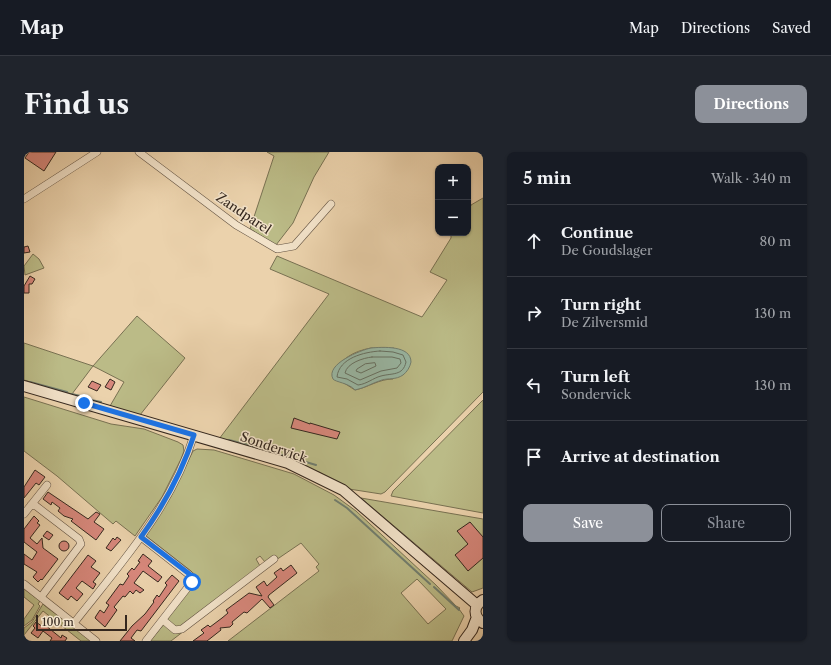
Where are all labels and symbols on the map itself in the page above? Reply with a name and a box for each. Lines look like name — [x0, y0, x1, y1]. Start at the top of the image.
street label: Zandparel — [213, 189, 275, 237]
route end — [75, 394, 93, 412]
street label: Sondervick — [238, 428, 310, 466]
route start — [183, 573, 201, 591]
scale bar — [36, 613, 127, 632]

